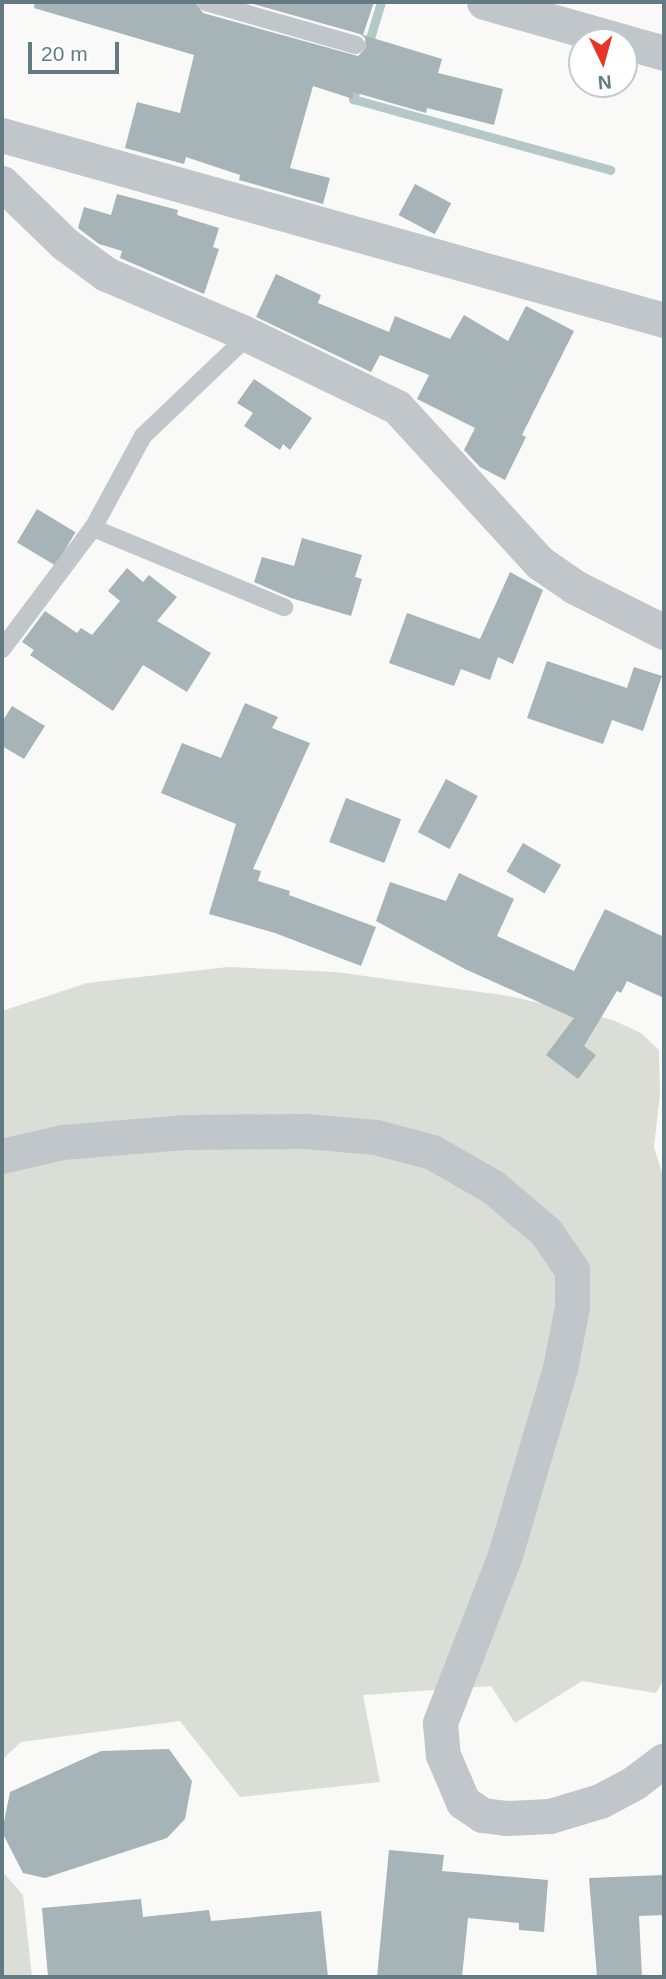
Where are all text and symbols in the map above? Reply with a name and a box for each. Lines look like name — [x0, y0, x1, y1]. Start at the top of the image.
scale bar — [32, 28, 122, 72]
north arrow — [568, 28, 638, 98]
text: 20 m — [41, 42, 88, 65]
text: N — [597, 71, 612, 93]

